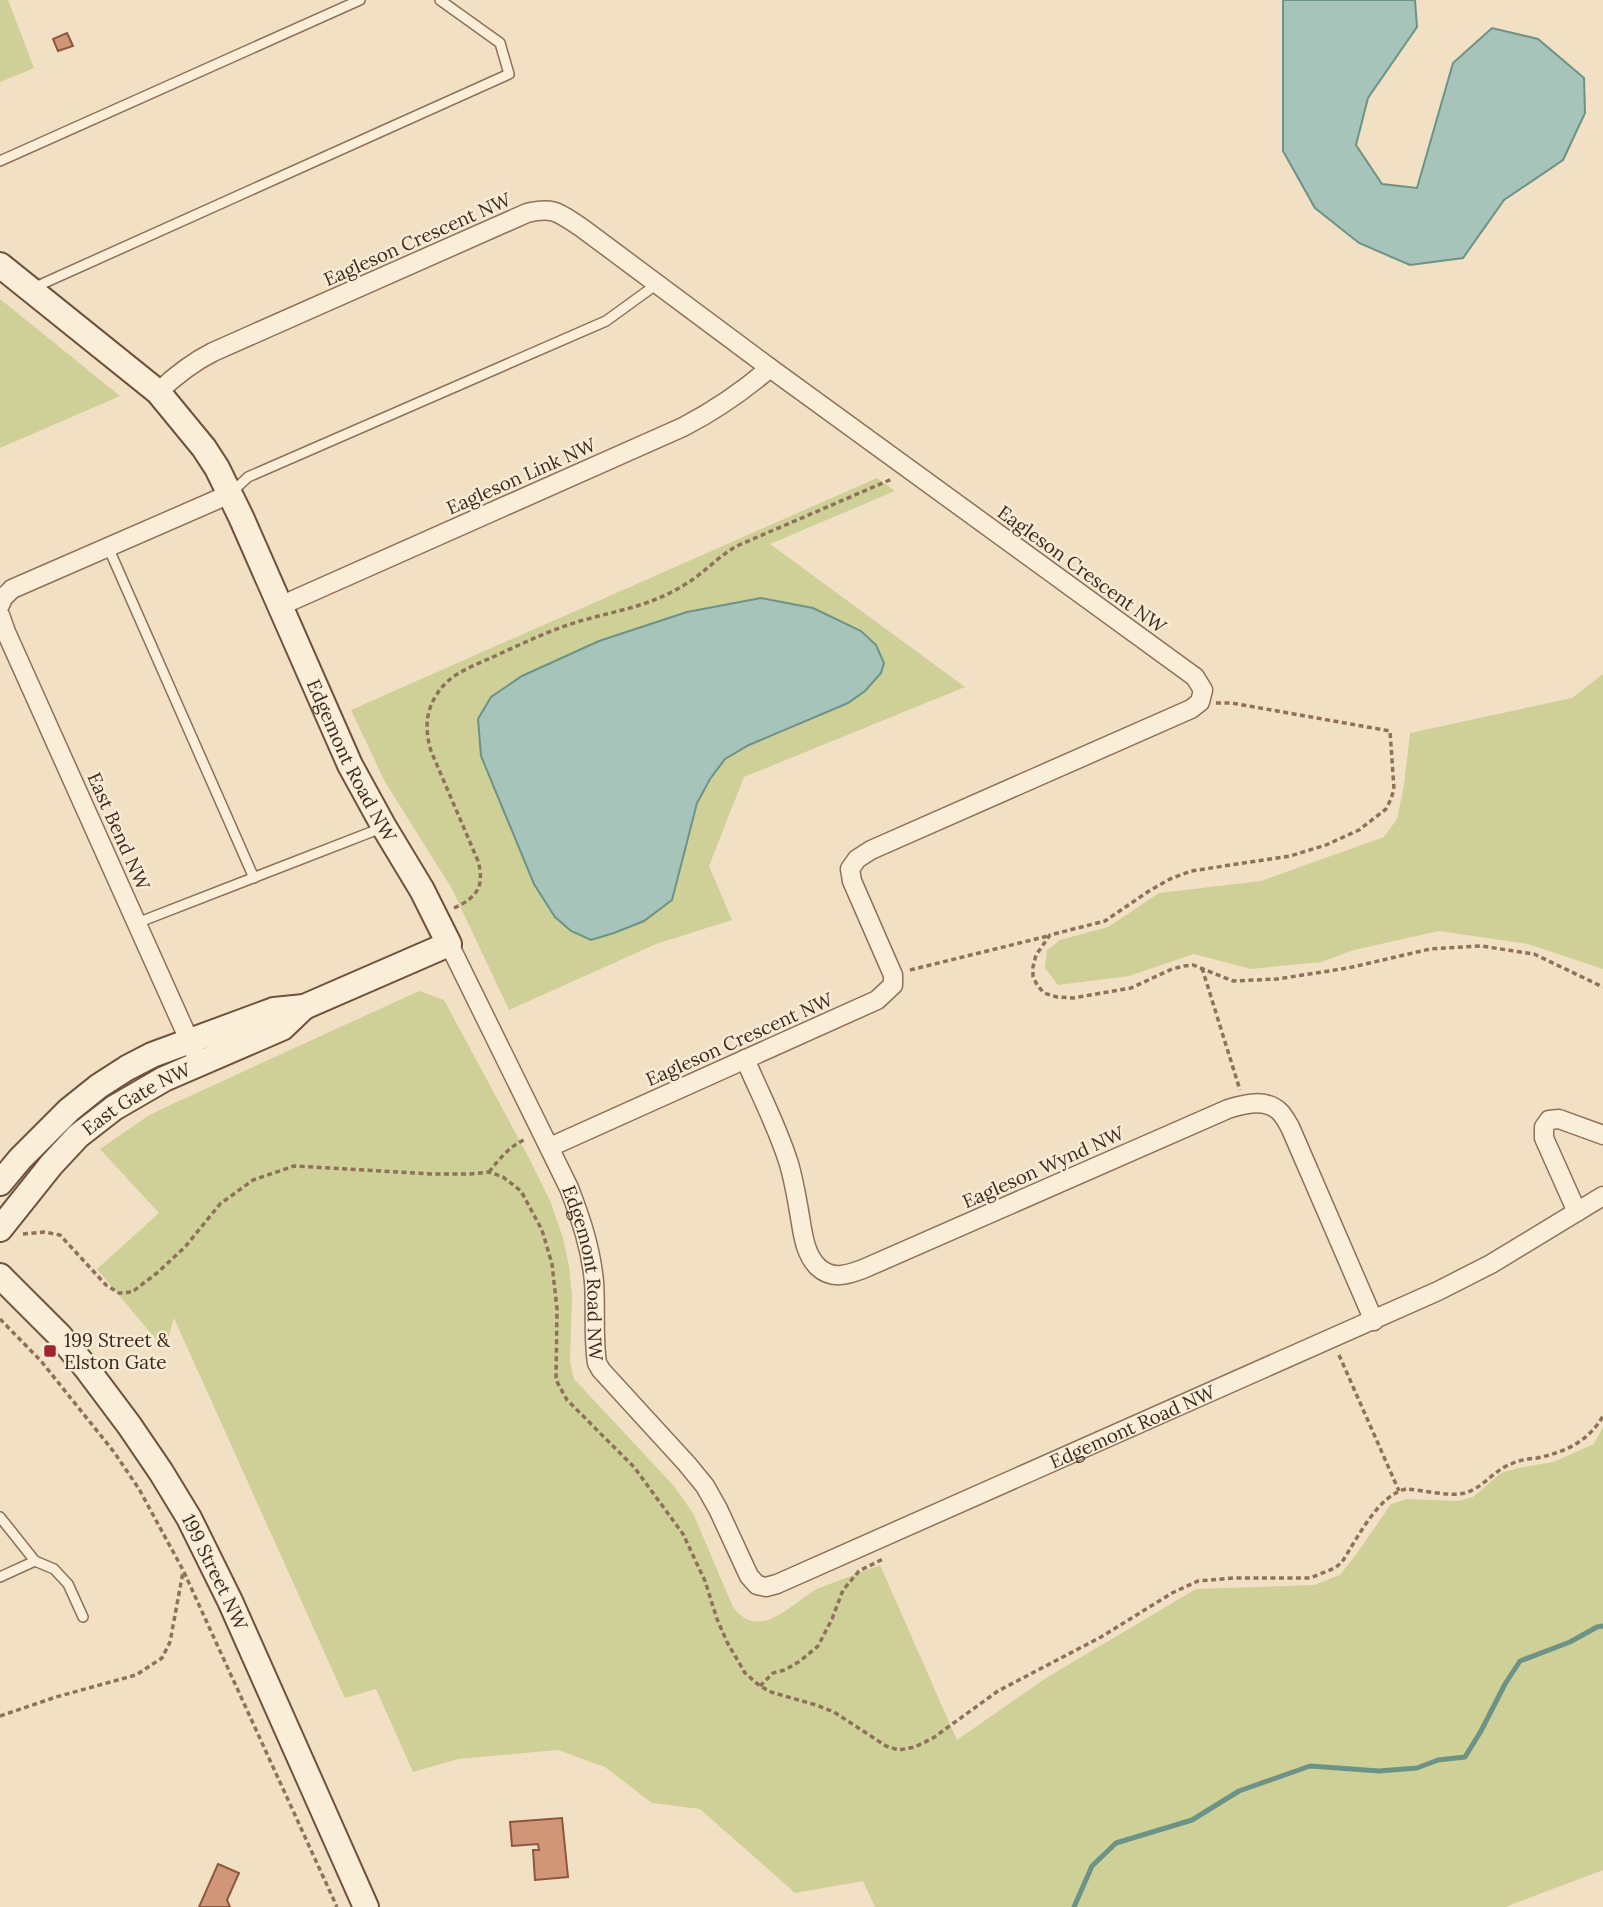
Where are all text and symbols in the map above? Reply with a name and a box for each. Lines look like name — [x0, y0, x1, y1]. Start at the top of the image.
street label: Eagleson Crescent NW — [320, 186, 515, 291]
street label: Eagleson Link NW — [443, 432, 600, 520]
street label: Eagleson Crescent NW — [993, 500, 1172, 639]
street label: Edgemont Road NW — [302, 675, 403, 847]
street label: East Bend NW — [82, 768, 156, 895]
street label: Eagleson Crescent NW — [642, 986, 837, 1091]
street label: East Gate NW — [77, 1057, 195, 1141]
street label: Eagleson Wynd NW — [958, 1120, 1129, 1213]
street label: Edgemont Road NW — [557, 1182, 608, 1363]
place label: 199 Street & Elston Gate — [64, 1328, 171, 1374]
marker: 199 Street & Elston Gate — [42, 1343, 58, 1359]
street label: Edgemont Road NW — [1046, 1379, 1220, 1474]
street label: 199 Street NW — [177, 1510, 254, 1635]

